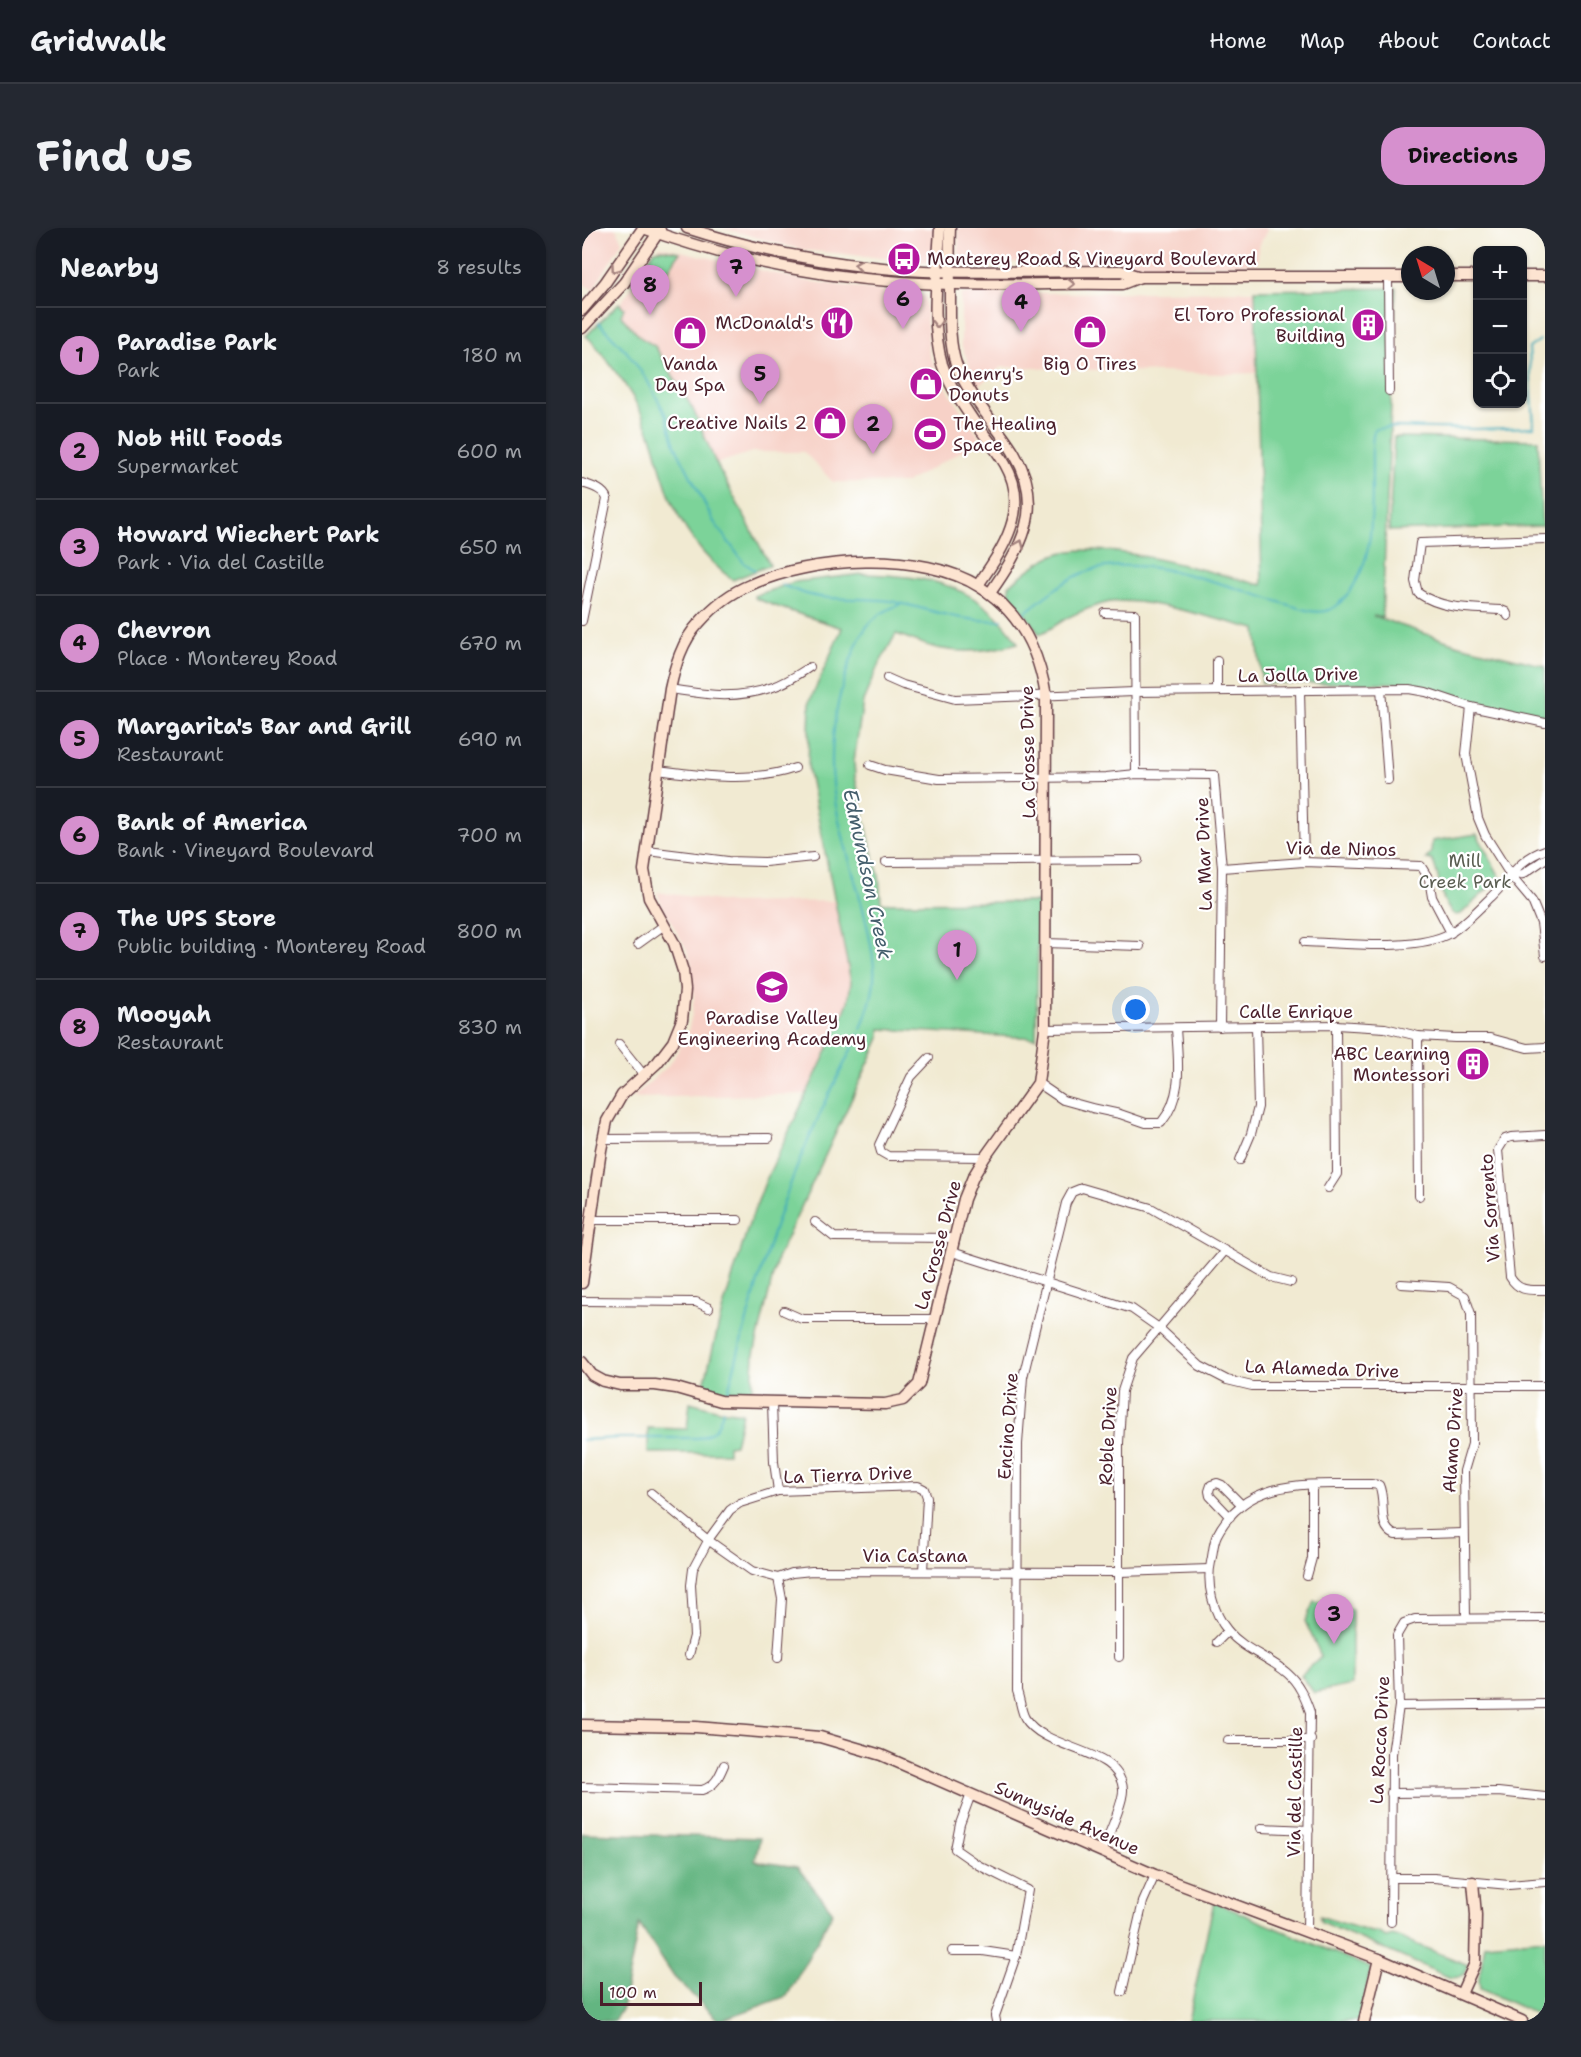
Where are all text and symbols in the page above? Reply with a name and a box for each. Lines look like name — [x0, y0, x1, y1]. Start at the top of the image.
text: Gridwalk — [30, 22, 167, 60]
text: Home — [1209, 27, 1267, 55]
text: Map — [1300, 27, 1345, 55]
text: About — [1378, 27, 1439, 55]
text: Contact — [1472, 27, 1551, 55]
button: Directions — [1381, 127, 1545, 185]
text: Find us — [36, 128, 193, 184]
bus stop icon: Monterey Road & Vineyard Boulevard — [886, 241, 922, 277]
north arrow — [1401, 246, 1455, 300]
map controls — [1473, 246, 1527, 408]
button: + — [1473, 246, 1527, 300]
place label: Monterey Road & Vineyard Boulevard — [927, 247, 1257, 271]
pin: 7 — [716, 248, 756, 297]
text: Nearby — [60, 250, 159, 285]
text: 8 results — [436, 254, 522, 280]
one-way arrow — [854, 259, 863, 272]
one-way arrow — [611, 263, 622, 274]
pin: 8 — [630, 266, 670, 315]
one-way arrow — [1067, 278, 1076, 290]
pin: 6 — [884, 279, 922, 329]
pin: 4 — [1002, 282, 1040, 332]
button: − — [1473, 300, 1527, 354]
place label: El Toro Professional Building — [1174, 303, 1346, 348]
restaurant icon: McDonald's — [819, 305, 855, 341]
building icon: El Toro Professional Building — [1350, 307, 1386, 343]
place label: McDonald's — [715, 311, 814, 335]
shop icon: Big O Tires — [1072, 314, 1108, 350]
shop icon: Vanda Day Spa — [672, 315, 708, 351]
one-way arrow — [931, 320, 943, 329]
text: Paradise Park — [117, 328, 277, 357]
text: 1 — [75, 342, 84, 368]
text: 180 m — [462, 342, 522, 368]
place label: Vanda Day Spa — [655, 352, 725, 397]
place label: Big O Tires — [1043, 352, 1137, 376]
pin: 5 — [740, 354, 780, 404]
button: locate — [1473, 354, 1527, 408]
text: Park — [117, 357, 160, 383]
place label: Ohenry's Donuts — [949, 362, 1024, 407]
shop icon: Ohenry's Donuts — [908, 366, 944, 402]
pin: 2 — [854, 404, 892, 454]
shop icon: Creative Nails 2 — [812, 405, 848, 441]
place label: Creative Nails 2 — [667, 411, 807, 435]
place label: The Healing Space — [953, 412, 1057, 457]
sports icon: The Healing Space — [912, 416, 948, 452]
text: Nob Hill Foods — [117, 424, 283, 453]
text: 2 — [73, 438, 87, 464]
text: 600 m — [457, 438, 522, 464]
text: Supermarket — [117, 453, 239, 479]
text: Howard Wiechert Park — [117, 520, 379, 549]
text: 3 — [73, 534, 87, 560]
text: 650 m — [459, 534, 522, 560]
one-way arrow — [1013, 539, 1025, 550]
text: Park · Via del Castille — [117, 549, 325, 575]
text: Chevron — [117, 616, 211, 645]
text: 4 — [73, 630, 87, 656]
text: 670 m — [459, 630, 522, 656]
text: Place · Monterey Road — [117, 645, 338, 671]
street label: La Jolla Drive — [1237, 662, 1359, 688]
street label: La Crosse Drive — [1015, 685, 1041, 819]
text: Margarita's Bar and Grill — [117, 712, 411, 741]
text: 5 — [73, 726, 86, 752]
text: 690 m — [458, 726, 522, 752]
text: Restaurant — [117, 741, 224, 767]
water label: Edmundson Creek — [837, 786, 899, 962]
street label: La Mar Drive — [1190, 797, 1218, 911]
text: Bank of America — [117, 808, 307, 837]
text: 6 — [73, 822, 87, 848]
text: 700 m — [457, 822, 522, 848]
street label: Via de Ninos — [1285, 836, 1397, 862]
text: Bank · Vineyard Boulevard — [117, 837, 374, 863]
park label: Mill Creek Park — [1418, 849, 1512, 894]
text: The UPS Store — [117, 904, 276, 933]
text: 7 — [73, 918, 87, 944]
text: 800 m — [457, 918, 522, 944]
pin: 1 — [938, 930, 976, 980]
text: Public building · Monterey Road — [117, 933, 426, 959]
school or university icon: Paradise Valley Engineering Academy — [754, 969, 790, 1005]
your location — [1121, 995, 1150, 1024]
text: Mooyah — [117, 1000, 211, 1029]
street label: Calle Enrique — [1239, 1000, 1353, 1024]
place label: Paradise Valley Engineering Academy — [678, 1006, 866, 1051]
text: 8 — [73, 1014, 87, 1040]
text: 830 m — [457, 1014, 522, 1040]
text: Restaurant — [117, 1029, 224, 1055]
place label: ABC Learning Montessori — [1333, 1042, 1450, 1087]
building icon: ABC Learning Montessori — [1455, 1046, 1491, 1082]
street label: Via Sorrento — [1474, 1153, 1506, 1263]
street label: La Crosse Drive — [909, 1178, 967, 1312]
street label: La Alameda Drive — [1244, 1354, 1400, 1384]
street label: Encino Drive — [992, 1372, 1024, 1480]
street label: Roble Drive — [1093, 1386, 1123, 1486]
street label: Alamo Drive — [1437, 1386, 1469, 1494]
street label: La Tierra Drive — [783, 1461, 913, 1489]
street label: Via Castana — [862, 1544, 968, 1568]
pin: 3 — [1314, 1594, 1353, 1644]
street label: La Rocca Drive — [1365, 1675, 1395, 1805]
street label: Via del Castille — [1282, 1726, 1308, 1858]
street label: Sunnyside Avenue — [991, 1775, 1143, 1861]
scale bar — [600, 1979, 702, 2006]
text: 100 m — [609, 1982, 657, 2003]

